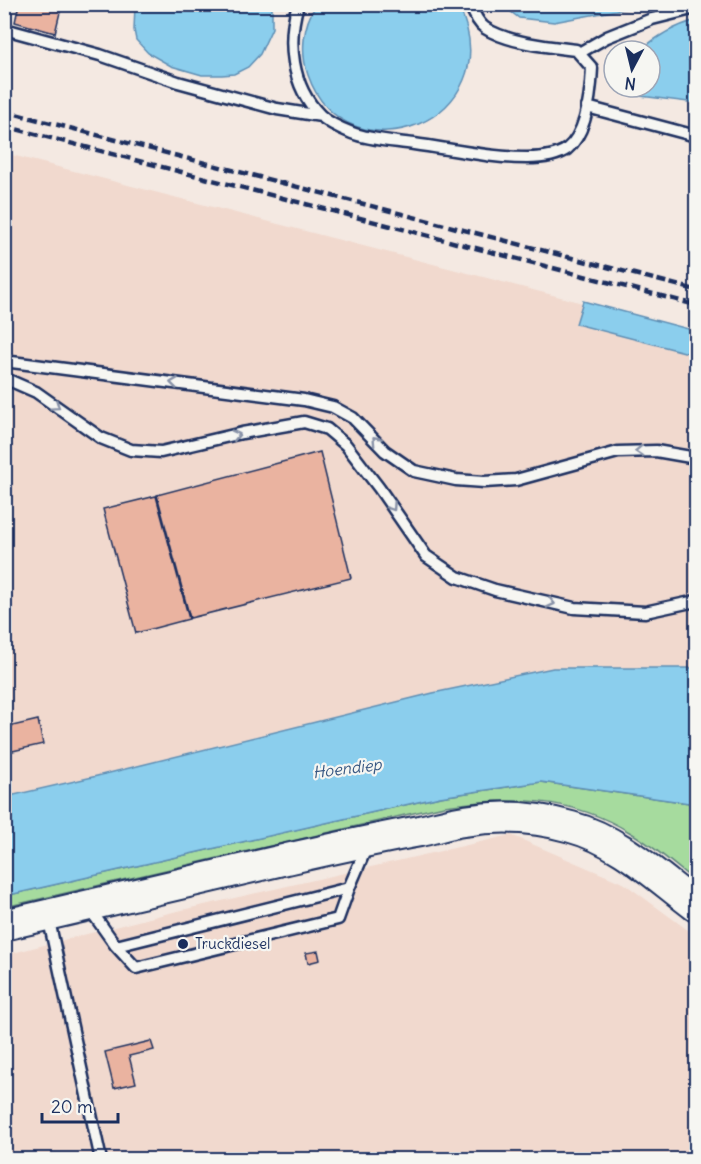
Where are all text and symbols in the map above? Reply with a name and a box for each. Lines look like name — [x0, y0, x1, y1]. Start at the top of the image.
north arrow — [602, 39, 662, 99]
text: N — [623, 73, 637, 94]
one-way arrow — [169, 377, 178, 389]
one-way arrow — [49, 399, 60, 410]
one-way arrow — [231, 429, 241, 442]
one-way arrow — [372, 437, 383, 448]
one-way arrow — [634, 445, 643, 458]
one-way arrow — [385, 500, 396, 511]
one-way arrow — [546, 595, 556, 608]
water label: Hoendiep — [311, 754, 383, 782]
place label: Truckdiesel — [195, 934, 270, 953]
marker: Truckdiesel — [176, 937, 190, 951]
scale bar — [42, 1086, 118, 1124]
text: 20 m — [51, 1095, 93, 1118]

